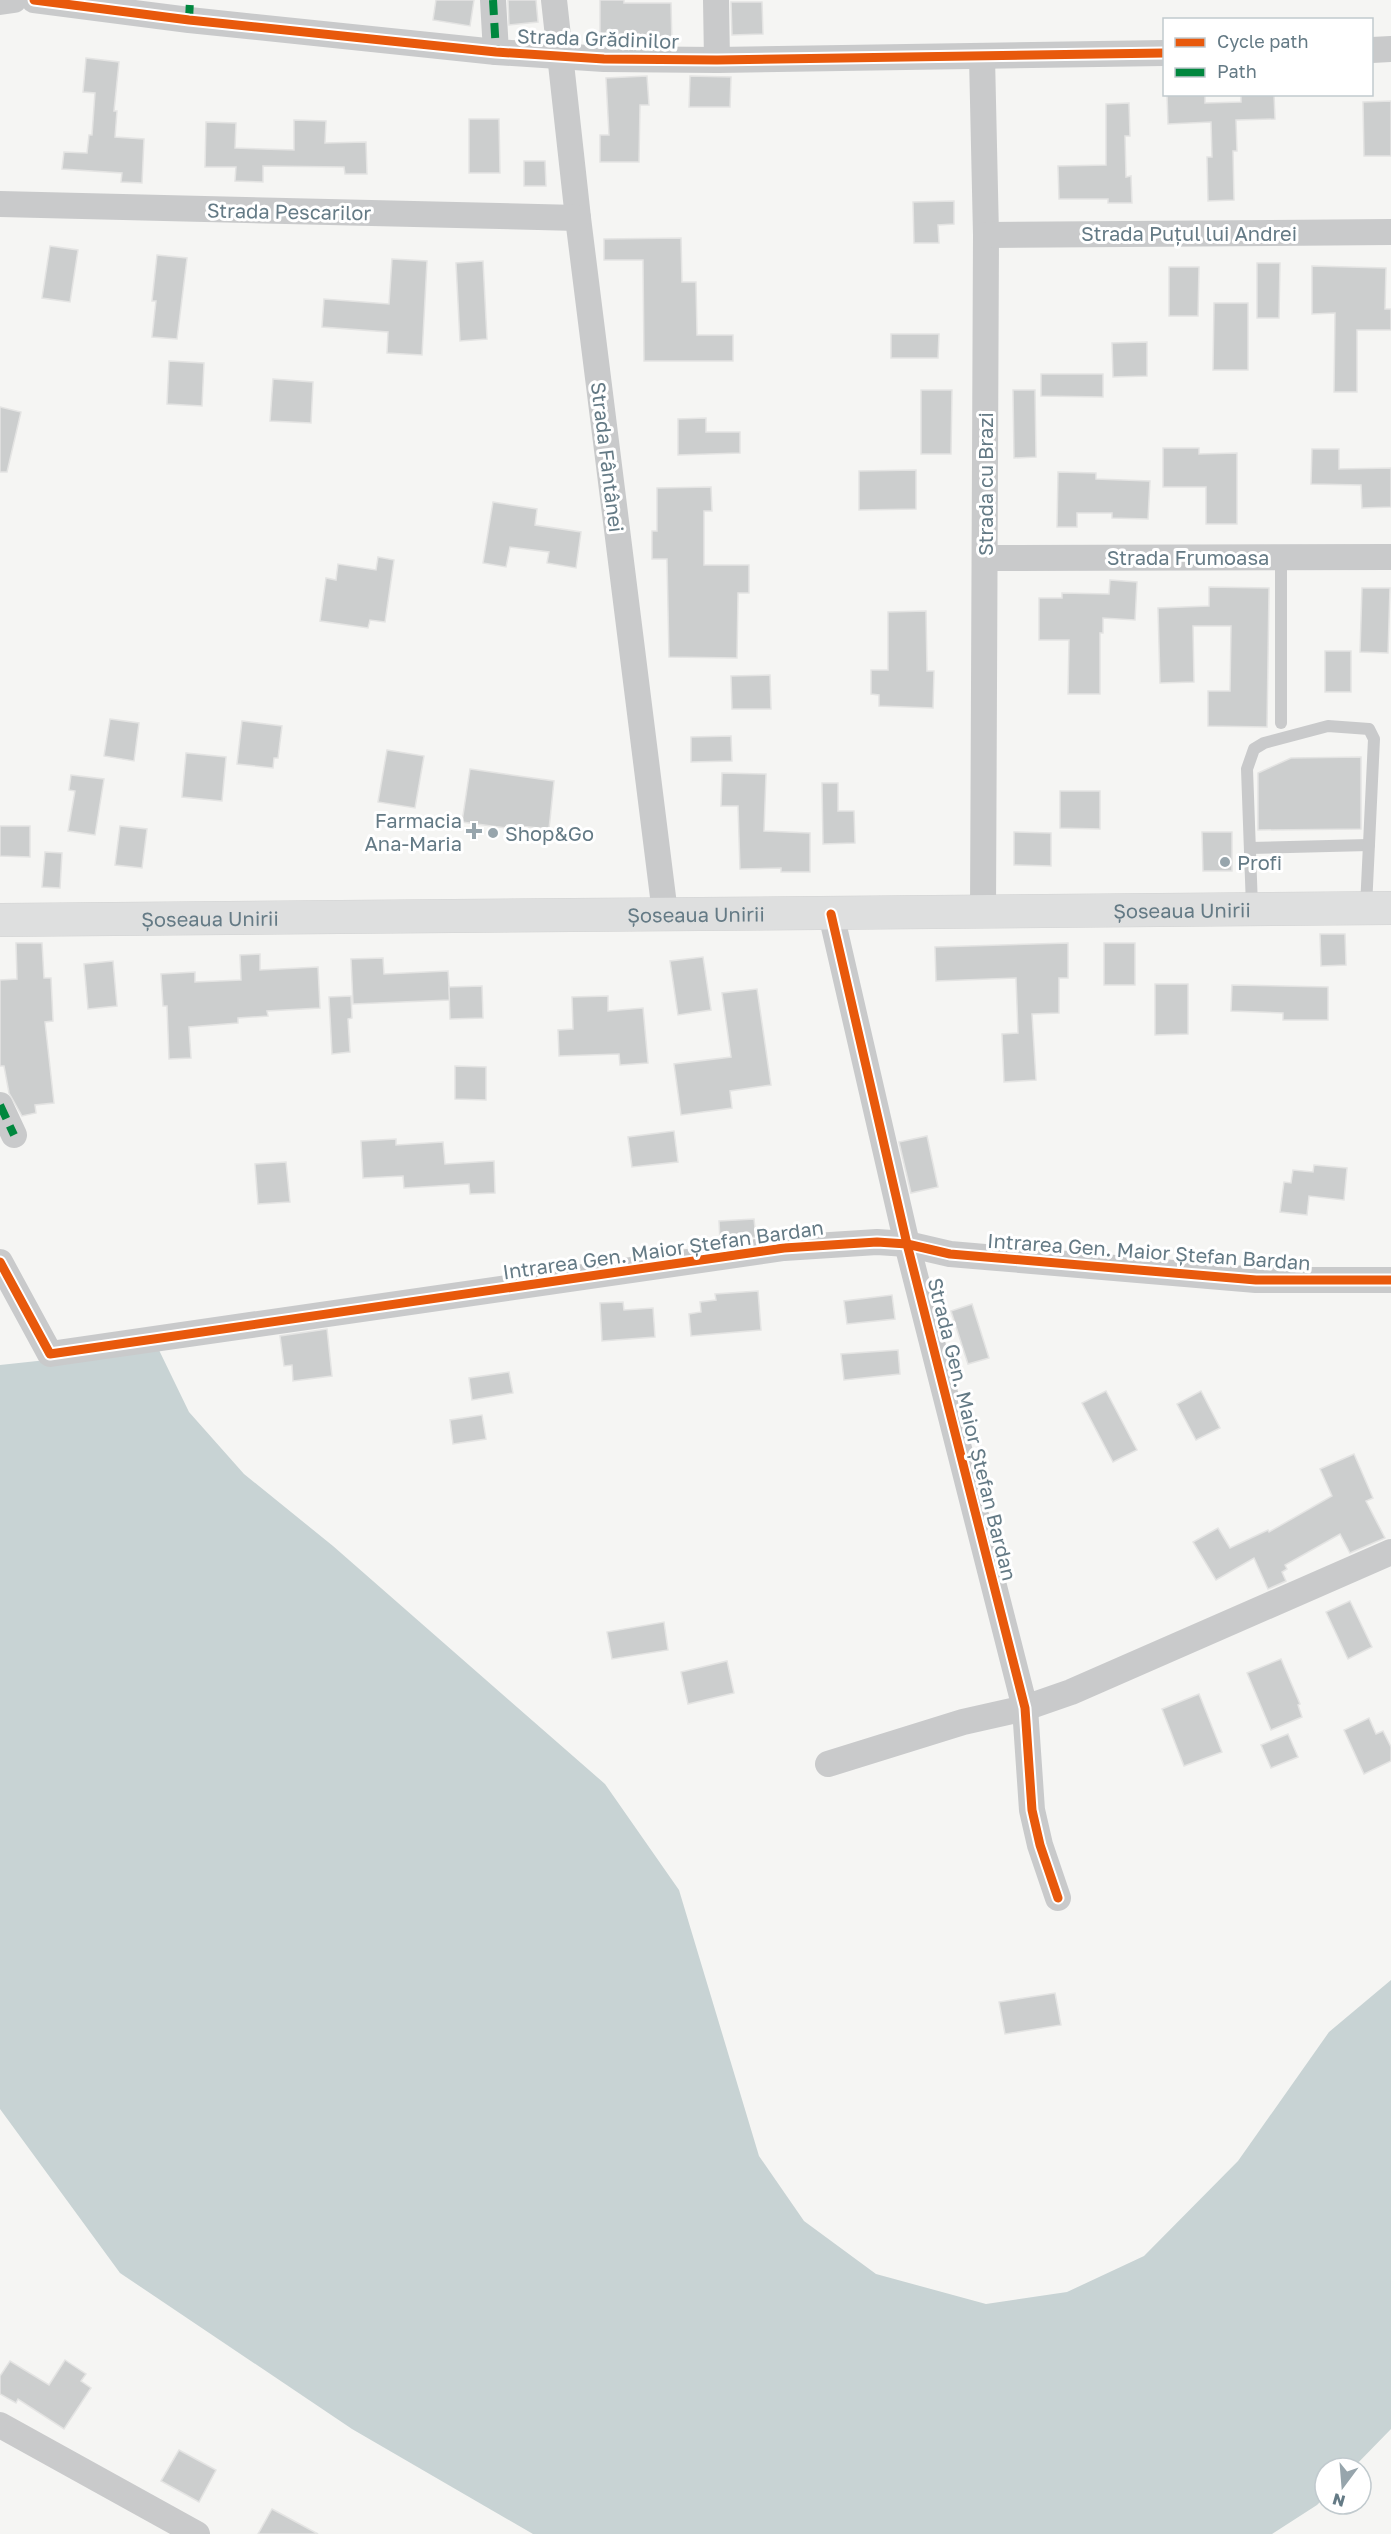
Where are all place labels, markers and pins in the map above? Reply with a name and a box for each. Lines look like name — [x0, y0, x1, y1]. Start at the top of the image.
place label: Farmacia Ana-Maria — [364, 808, 462, 855]
place label: Shop&Go — [505, 821, 594, 845]
marker: Farmacia Ana-Maria — [467, 824, 481, 838]
marker: Shop&Go — [486, 826, 500, 840]
place label: Profi — [1237, 850, 1282, 874]
marker: Profi — [1218, 855, 1232, 869]

